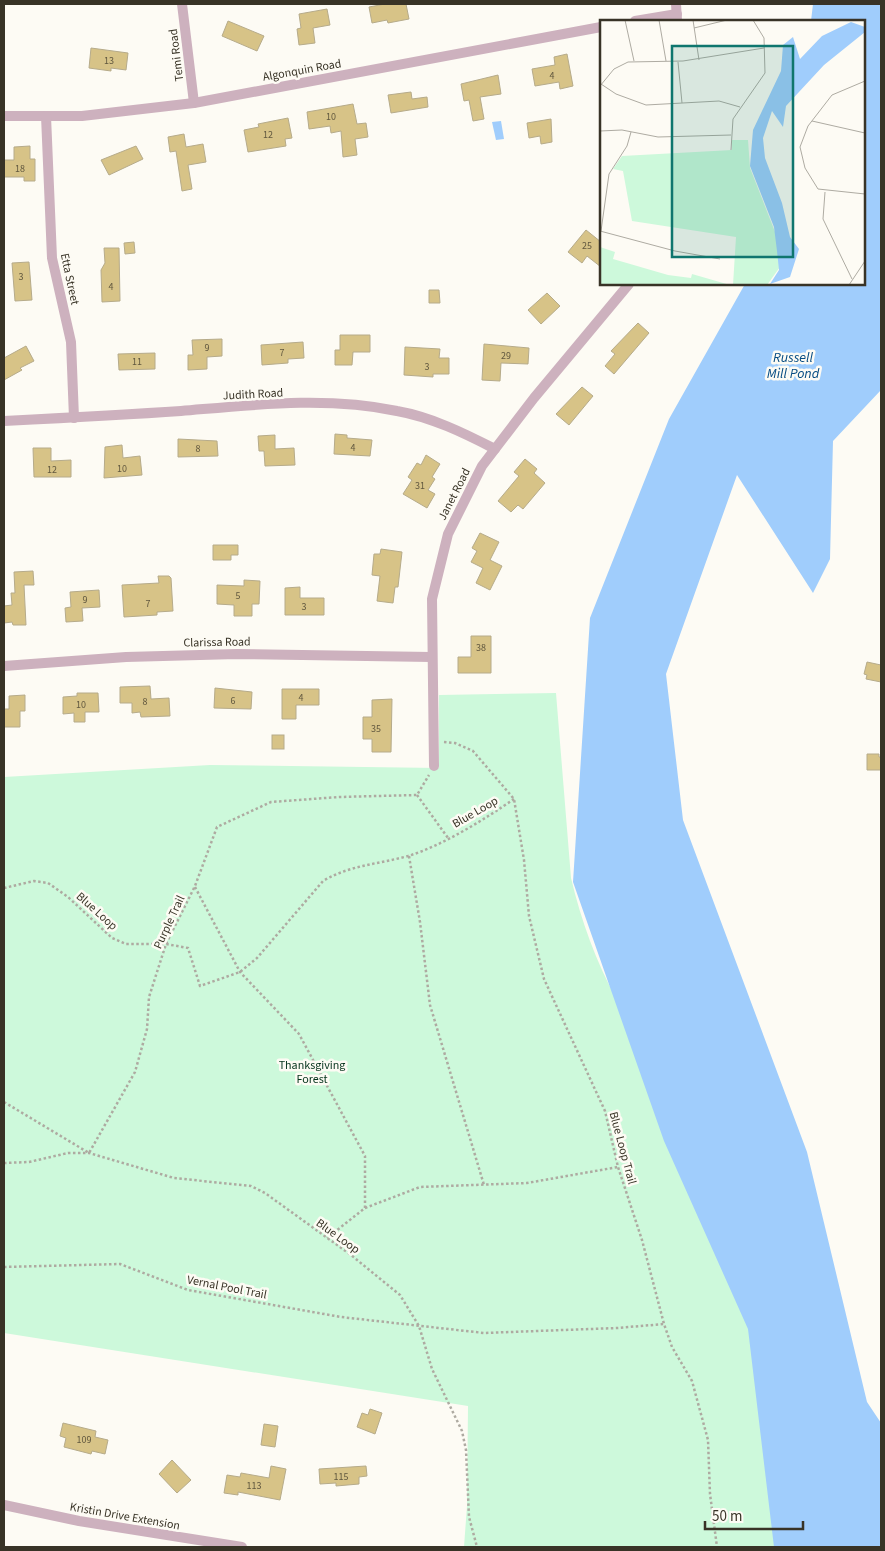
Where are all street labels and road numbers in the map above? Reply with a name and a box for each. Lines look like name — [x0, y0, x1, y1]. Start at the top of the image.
street label: Temi Road — [165, 28, 188, 82]
street label: Algonquin Road — [262, 55, 343, 86]
street label: Etta Street — [56, 252, 83, 306]
street label: Judith Road — [222, 384, 284, 405]
street label: Janet Road — [434, 465, 475, 523]
street label: Clarissa Road — [183, 633, 251, 652]
street label: Blue Loop — [449, 792, 502, 832]
street label: Blue Loop — [72, 888, 121, 935]
street label: Purple Trail — [150, 893, 189, 952]
street label: Blue Loop Trail — [605, 1110, 640, 1186]
street label: Blue Loop — [312, 1215, 363, 1258]
street label: Vernal Pool Trail — [186, 1271, 268, 1304]
street label: Kristin Drive Extension — [68, 1498, 181, 1535]

